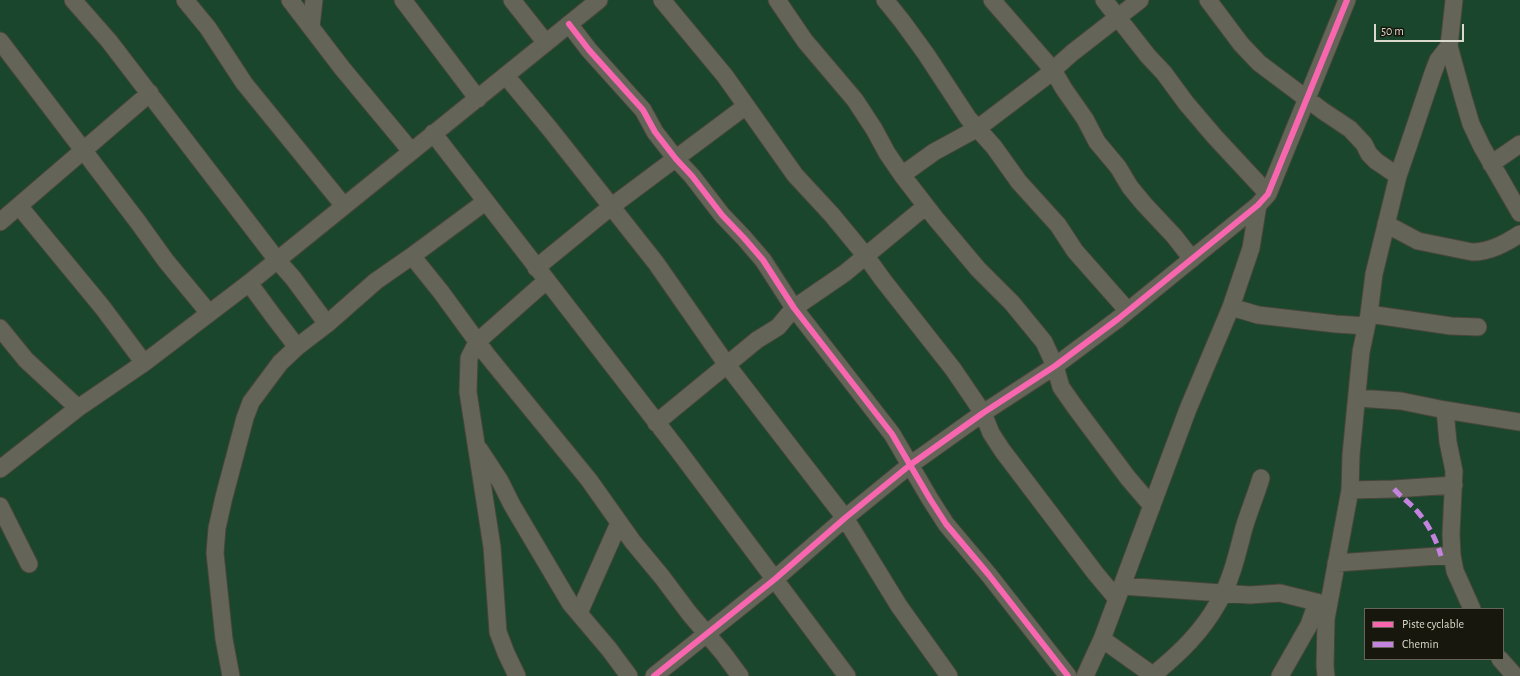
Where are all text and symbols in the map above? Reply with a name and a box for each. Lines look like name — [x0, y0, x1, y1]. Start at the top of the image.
scale bar — [1376, 16, 1466, 42]
text: 50 m — [1381, 25, 1404, 37]
legend — [1364, 608, 1504, 660]
text: Piste cyclable — [1402, 618, 1464, 630]
text: Chemin — [1402, 638, 1439, 650]

